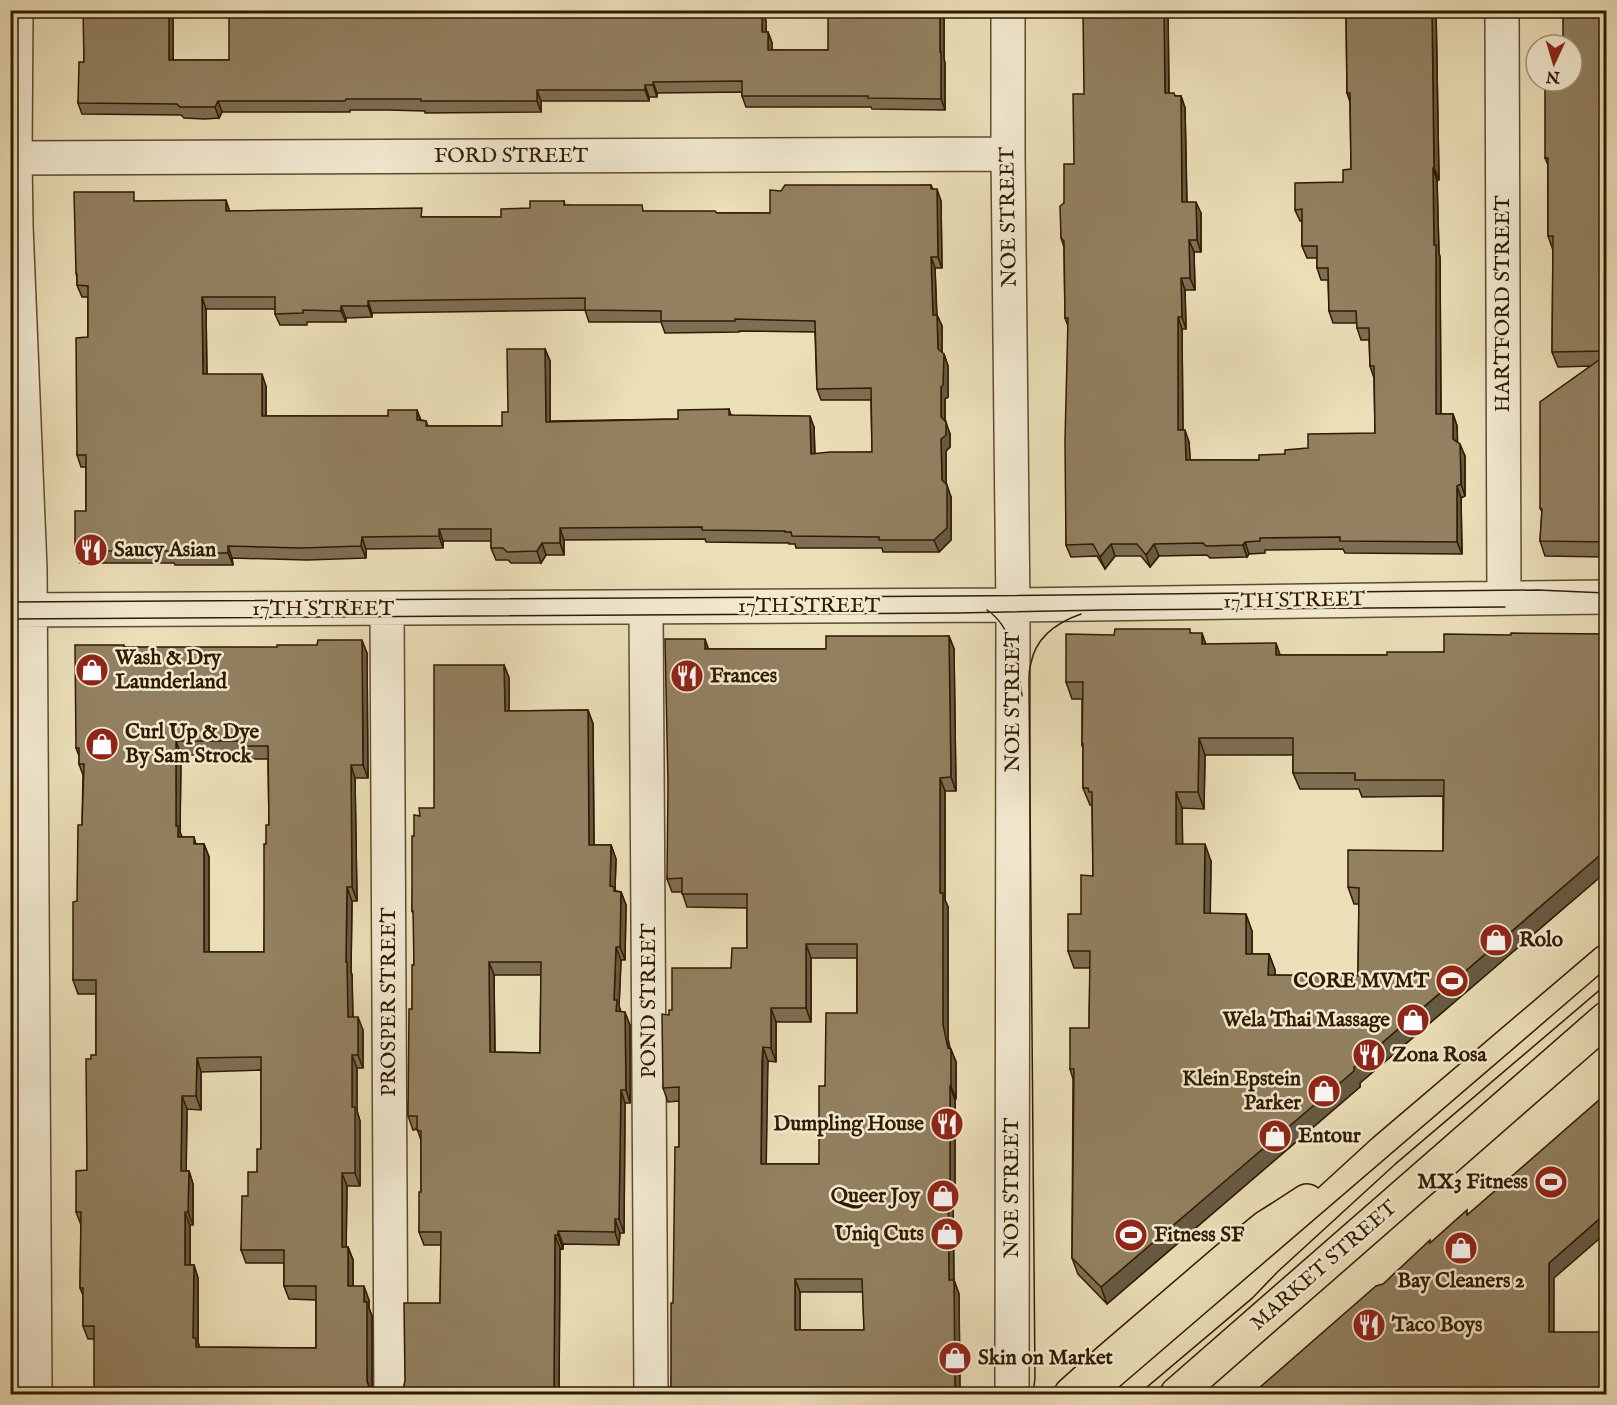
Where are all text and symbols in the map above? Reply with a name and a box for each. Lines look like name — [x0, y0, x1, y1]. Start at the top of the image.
north arrow — [1524, 33, 1584, 93]
text: N — [1545, 65, 1562, 86]
street label: FORD STREET — [434, 143, 589, 170]
street label: NOE STREET — [994, 146, 1024, 287]
street label: HARTFORD STREET — [1490, 195, 1517, 413]
restaurant icon: Saucy Asian — [73, 532, 109, 568]
place label: Saucy Asian — [114, 537, 216, 564]
street label: 17TH STREET — [1223, 586, 1366, 616]
street label: 17TH STREET — [738, 593, 881, 620]
street label: 17TH STREET — [252, 596, 395, 623]
street label: NOE STREET — [1000, 631, 1027, 772]
place label: Wash & Dry Launderland — [114, 645, 228, 696]
shop icon: Wash & Dry Launderland — [74, 652, 110, 688]
restaurant icon: Frances — [669, 658, 705, 694]
place label: Frances — [710, 663, 777, 690]
place label: Curl Up & Dye By Sam Strock — [125, 719, 259, 770]
shop icon: Curl Up & Dye By Sam Strock — [84, 726, 120, 762]
street label: PROSPER STREET — [376, 907, 403, 1097]
shop icon: Rolo — [1478, 922, 1514, 958]
street label: POND STREET — [636, 923, 663, 1079]
place label: Rolo — [1519, 927, 1564, 954]
sports icon: CORE MVMT — [1434, 963, 1470, 999]
place label: CORE MVMT — [1293, 968, 1430, 995]
shop icon: Wela Thai Massage — [1395, 1002, 1431, 1038]
place label: Wela Thai Massage — [1221, 1007, 1390, 1034]
restaurant icon: Zona Rosa — [1351, 1037, 1387, 1073]
place label: Zona Rosa — [1392, 1042, 1487, 1069]
place label: Klein Epstein Parker — [1182, 1066, 1301, 1117]
shop icon: Klein Epstein Parker — [1306, 1073, 1342, 1109]
restaurant icon: Dumpling House — [929, 1106, 965, 1142]
place label: Dumpling House — [773, 1111, 924, 1138]
street label: NOE STREET — [999, 1117, 1026, 1258]
shop icon: Entour — [1257, 1118, 1293, 1154]
place label: Entour — [1298, 1123, 1361, 1150]
sports icon: MX3 Fitness — [1533, 1164, 1569, 1200]
place label: MX3 Fitness — [1417, 1169, 1528, 1196]
shop icon: Queer Joy — [925, 1178, 961, 1214]
place label: Queer Joy — [831, 1183, 921, 1210]
street label: MARKET STREET — [1245, 1194, 1403, 1337]
shop icon: Uniq Cuts — [929, 1216, 965, 1252]
sports icon: Fitness SF — [1113, 1217, 1149, 1253]
place label: Uniq Cuts — [833, 1221, 924, 1248]
place label: Fitness SF — [1154, 1222, 1245, 1249]
shop icon: Bay Cleaners 2 — [1443, 1230, 1479, 1266]
place label: Bay Cleaners 2 — [1397, 1268, 1525, 1295]
restaurant icon: Taco Boys — [1351, 1307, 1387, 1343]
place label: Taco Boys — [1391, 1312, 1482, 1339]
shop icon: Skin on Market — [937, 1340, 973, 1376]
place label: Skin on Market — [978, 1345, 1114, 1372]

